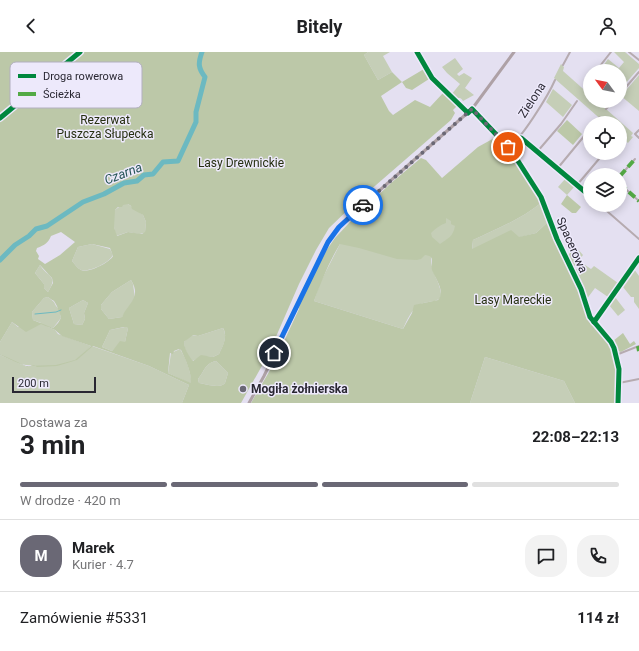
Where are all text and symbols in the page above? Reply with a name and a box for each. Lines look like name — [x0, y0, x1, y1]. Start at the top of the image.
icon: back — [20, 15, 42, 37]
icon: person — [597, 15, 619, 37]
text: Bitely — [297, 16, 342, 37]
legend — [10, 62, 142, 108]
north arrow — [583, 64, 627, 108]
map controls — [583, 64, 627, 212]
text: Droga rowerowa — [43, 70, 123, 83]
street label: Zielona — [515, 80, 549, 120]
text: Ścieżka — [43, 88, 81, 101]
park label: Rezerwat Puszcza Słupecka — [57, 113, 153, 141]
button: locate — [583, 116, 627, 160]
pin — [491, 130, 525, 164]
icon: bag — [497, 136, 519, 158]
park label: Lasy Drewnickie — [198, 156, 284, 170]
water label: Czarna — [102, 159, 144, 188]
button: layers — [583, 168, 627, 212]
courier — [343, 185, 383, 225]
icon: car — [352, 194, 374, 216]
street label: Spacerowa — [554, 215, 590, 275]
park label: Lasy Mareckie — [475, 293, 551, 307]
pin — [257, 336, 291, 370]
icon: home — [263, 342, 285, 364]
scale bar — [12, 375, 96, 394]
text: 200 m — [18, 377, 49, 390]
place label: Mogiła żołnierska — [251, 382, 348, 396]
marker: Mogiła żołnierska — [238, 384, 248, 394]
text: Dostawa za — [20, 415, 88, 430]
text: 22:08–22:13 — [532, 428, 619, 446]
text: 3 min — [20, 430, 85, 460]
text: W drodze · 420 m — [20, 493, 121, 508]
button: chat — [525, 535, 567, 577]
button: phone — [577, 535, 619, 577]
text: Marek — [72, 539, 115, 557]
text: M — [34, 547, 48, 565]
text: Kurier · 4.7 — [72, 557, 134, 572]
text: Zamówienie #5331 — [20, 609, 148, 627]
text: 114 zł — [577, 609, 619, 627]

